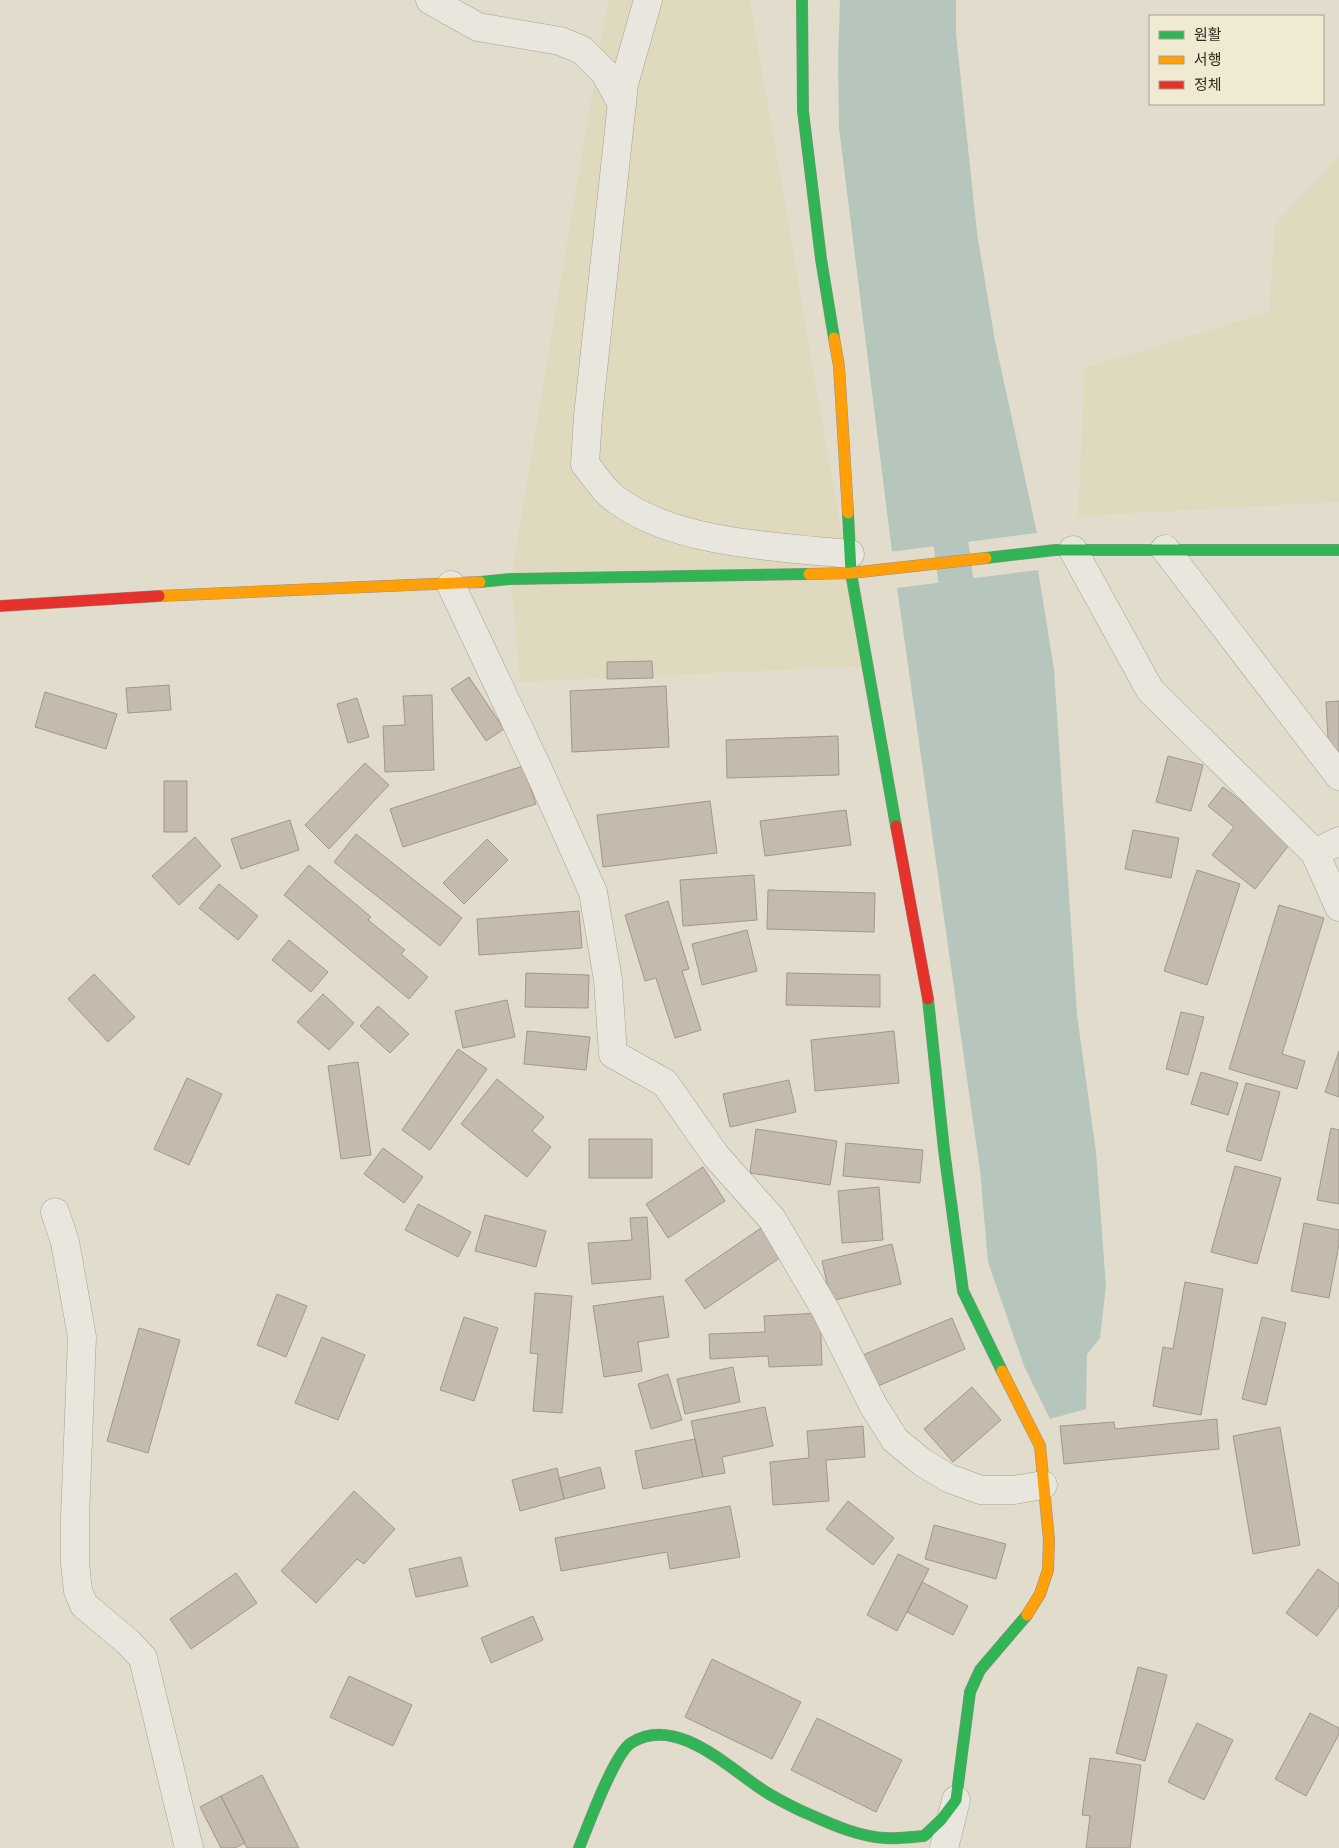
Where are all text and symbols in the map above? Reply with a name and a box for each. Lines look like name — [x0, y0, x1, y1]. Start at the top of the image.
legend — [1149, 15, 1324, 105]
text: 원활 — [1194, 25, 1222, 44]
text: 서행 — [1194, 50, 1222, 69]
text: 정체 — [1194, 75, 1222, 94]

